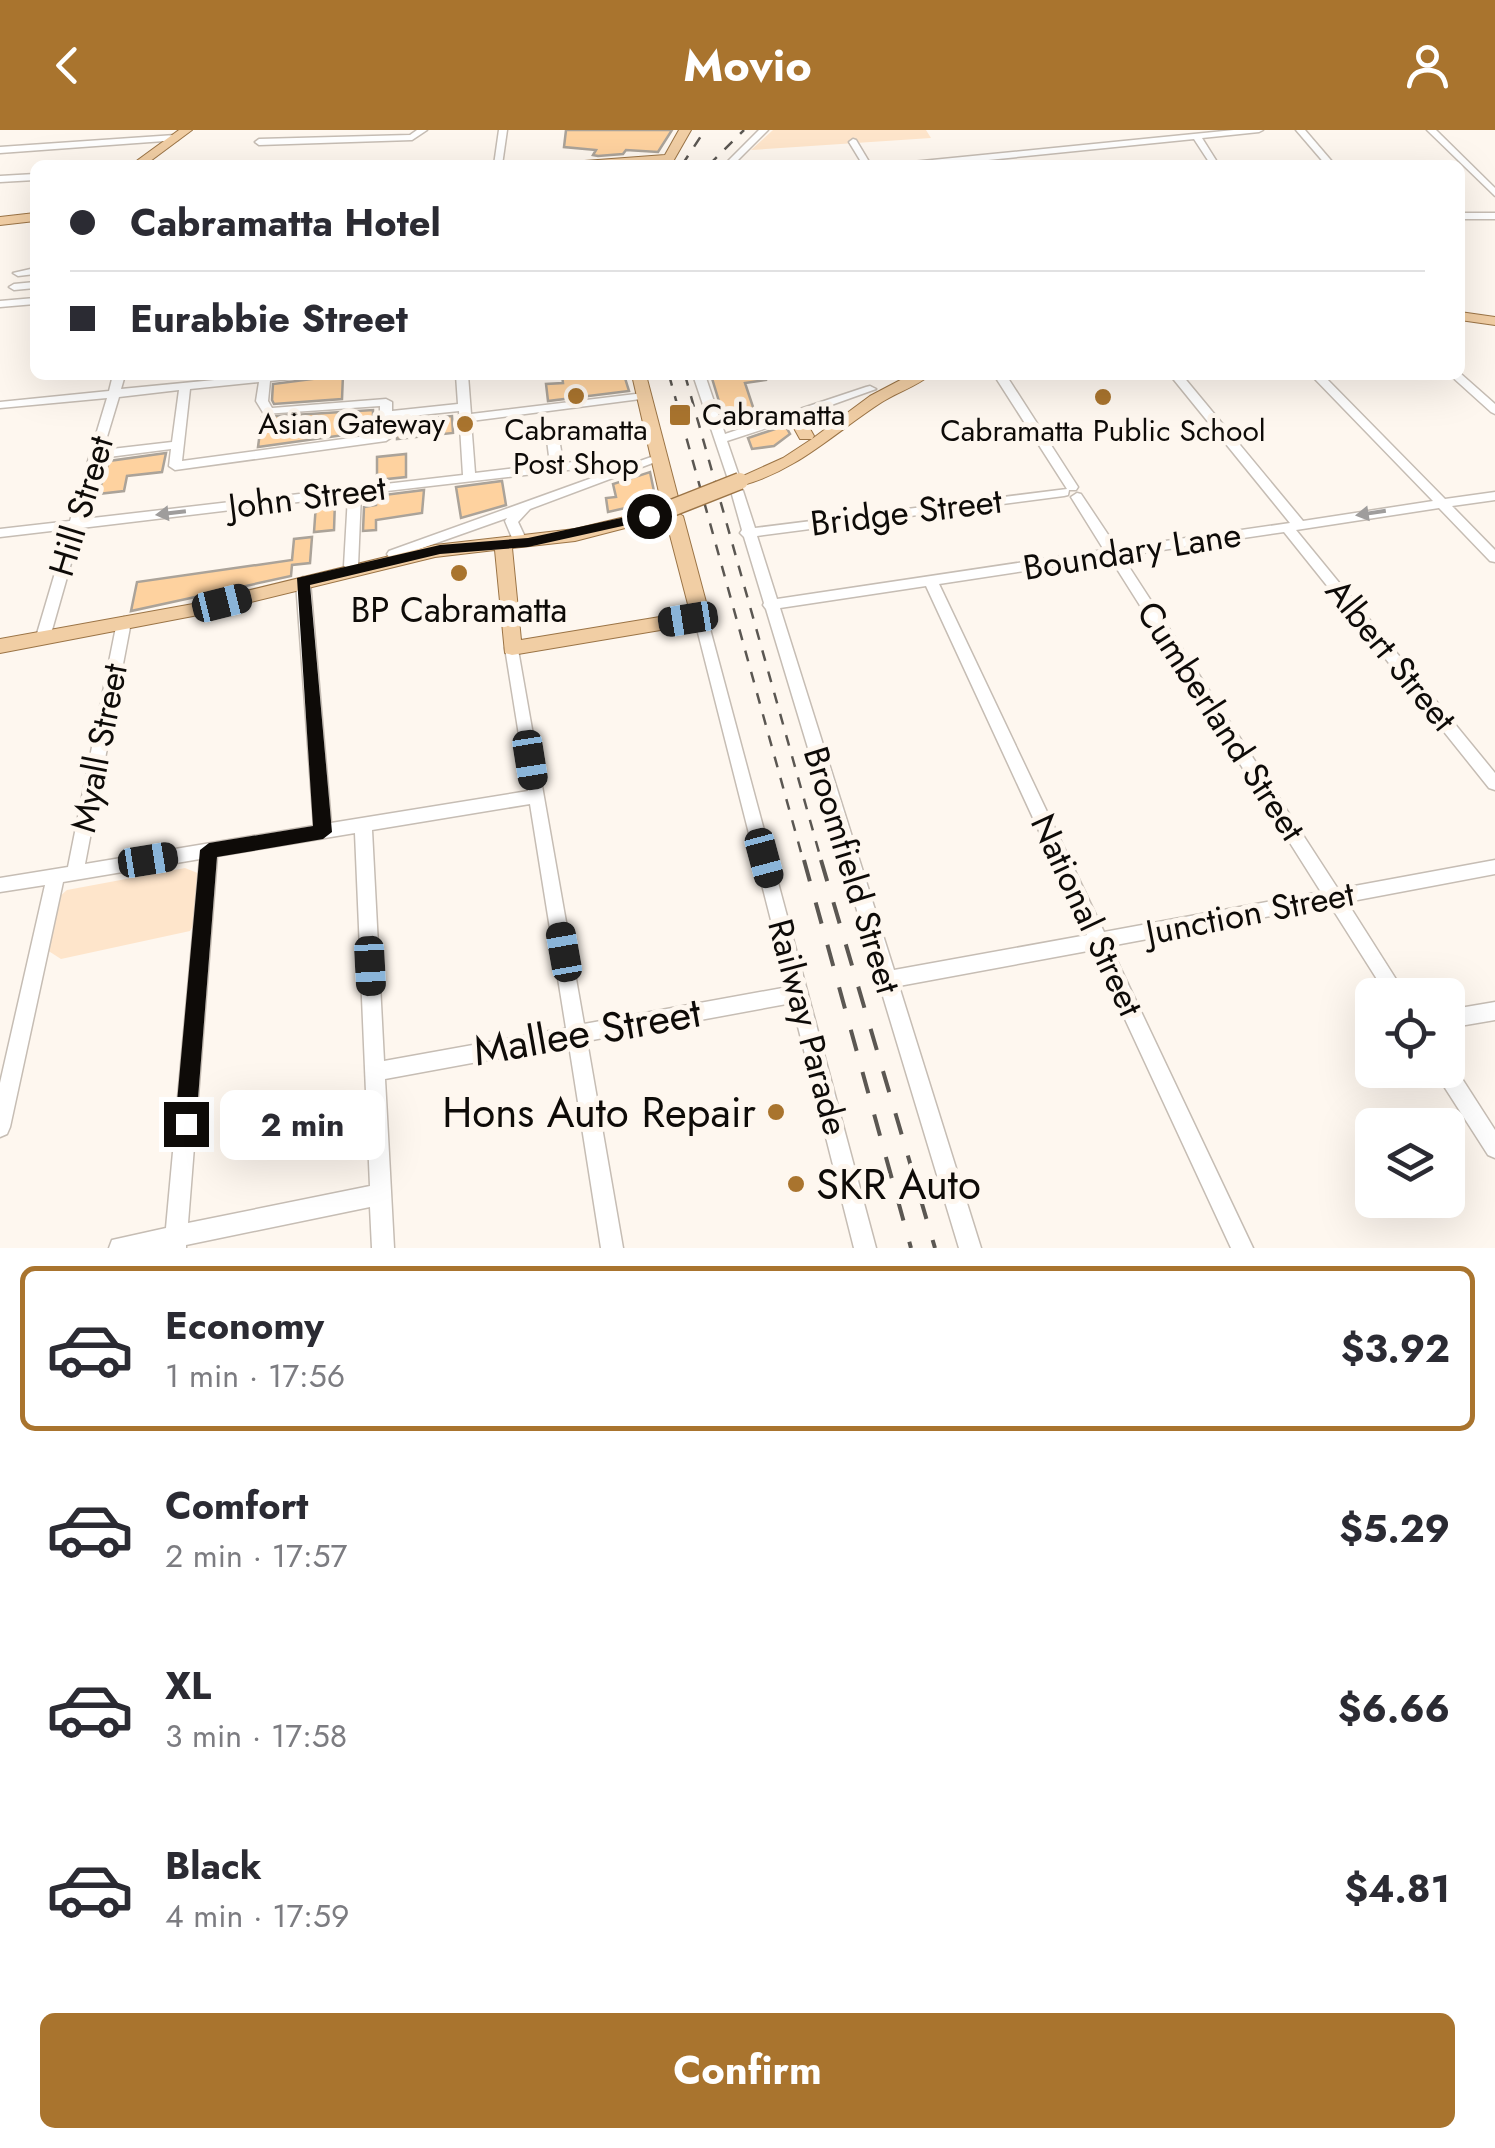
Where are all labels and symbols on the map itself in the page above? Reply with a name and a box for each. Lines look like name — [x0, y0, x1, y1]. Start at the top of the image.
marker: Cabramatta Post Shop — [565, 385, 587, 407]
marker: Cabramatta Public School — [1092, 386, 1114, 408]
place label: Cabramatta — [702, 393, 845, 436]
place label: Asian Gateway — [258, 402, 446, 445]
marker: Cabramatta — [667, 402, 693, 428]
place label: Cabramatta Post Shop — [504, 408, 648, 485]
place label: Cabramatta Public School — [940, 409, 1266, 452]
marker: Asian Gateway — [454, 413, 476, 435]
street label: Hill Street — [36, 429, 126, 582]
street label: John Street — [221, 462, 389, 532]
street label: Bridge Street — [807, 475, 1005, 549]
route start — [627, 494, 672, 539]
one-way arrow — [154, 506, 186, 522]
one-way arrow — [1354, 506, 1386, 522]
street label: Boundary Lane — [1019, 509, 1245, 593]
marker: BP Cabramatta — [448, 562, 470, 584]
street label: Albert Street — [1314, 568, 1469, 743]
car — [189, 581, 255, 625]
place label: BP Cabramatta — [351, 585, 567, 635]
street label: Cumberland Street — [1125, 591, 1318, 851]
car — [656, 599, 720, 639]
street label: Myall Street — [58, 659, 140, 837]
car — [510, 728, 550, 792]
street label: Broomfield Street — [791, 740, 913, 1000]
street label: National Street — [1018, 806, 1156, 1025]
car — [742, 825, 786, 891]
car — [116, 840, 180, 880]
street label: Junction Street — [1138, 868, 1359, 958]
street label: Railway Parade — [755, 913, 861, 1141]
car — [544, 920, 584, 984]
car — [353, 935, 387, 997]
street label: Mallee Street — [469, 982, 705, 1081]
place label: Hons Auto Repair — [442, 1082, 757, 1143]
callout: 2 min — [221, 1089, 386, 1159]
marker: Hons Auto Repair — [765, 1101, 787, 1123]
route end — [164, 1102, 209, 1147]
place label: SKR Auto — [816, 1154, 981, 1215]
marker: SKR Auto — [785, 1173, 807, 1195]

